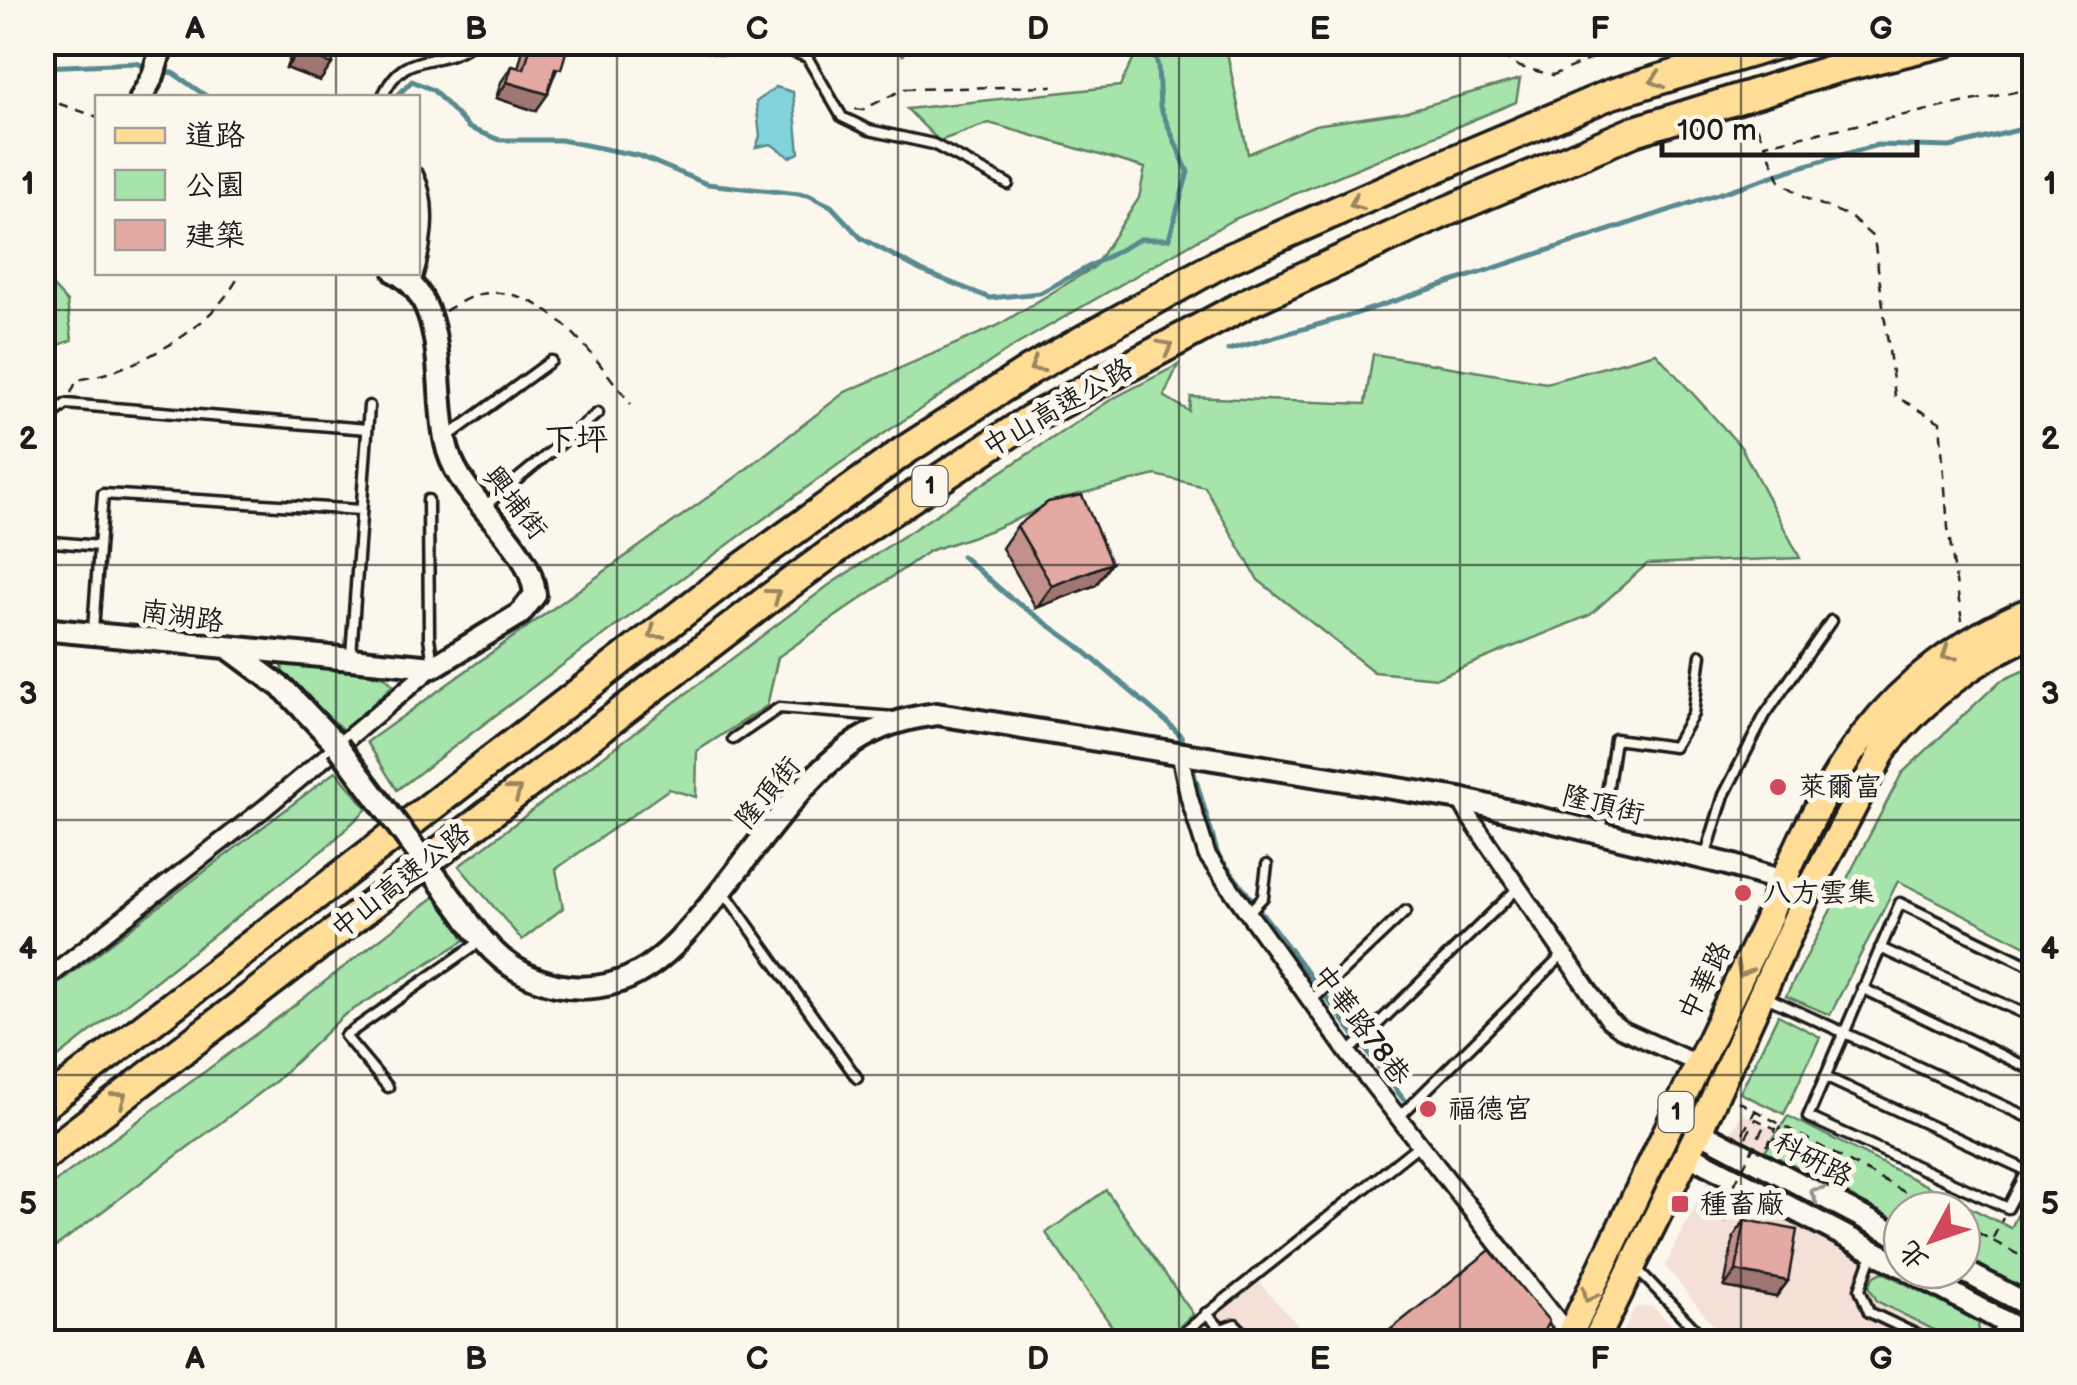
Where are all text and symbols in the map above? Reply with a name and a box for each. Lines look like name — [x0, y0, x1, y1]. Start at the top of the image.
text: A — [184, 10, 205, 49]
text: B — [465, 10, 487, 49]
text: C — [746, 10, 768, 49]
text: D — [1027, 10, 1049, 49]
text: E — [1310, 10, 1330, 49]
text: F — [1590, 10, 1610, 49]
text: G — [1869, 10, 1893, 49]
one-way arrow — [1650, 68, 1667, 89]
legend — [95, 95, 420, 275]
scale bar — [1662, 95, 1917, 157]
text: 100 m — [1677, 113, 1757, 149]
text: 道路 — [185, 118, 245, 154]
text: 1 — [21, 165, 35, 204]
text: 1 — [2043, 165, 2057, 204]
text: 公園 — [185, 168, 245, 204]
one-way arrow — [1348, 190, 1366, 210]
text: 建築 — [185, 218, 245, 254]
one-way arrow — [1155, 339, 1173, 359]
street label: 中山高速公路 — [977, 352, 1139, 464]
one-way arrow — [1029, 354, 1047, 373]
text: 2 — [18, 420, 38, 459]
text: 2 — [2040, 420, 2060, 459]
district label: 下坪 — [544, 421, 608, 460]
street label: 興埔街 — [476, 460, 554, 546]
road number: 1 — [912, 466, 948, 506]
one-way arrow — [763, 589, 781, 607]
street label: 南湖路 — [138, 595, 226, 639]
one-way arrow — [648, 621, 666, 638]
one-way arrow — [1941, 642, 1959, 661]
text: 3 — [19, 675, 37, 714]
text: 3 — [2041, 675, 2059, 714]
street label: 隆頂街 — [728, 750, 808, 836]
place label: 萊爾富 — [1798, 771, 1882, 804]
marker: 萊爾富 — [1767, 776, 1789, 798]
street label: 隆頂街 — [1558, 779, 1648, 831]
one-way arrow — [504, 787, 522, 804]
street label: 中山高速公路 — [325, 816, 477, 946]
place label: 八方雲集 — [1763, 877, 1875, 910]
marker: 八方雲集 — [1732, 882, 1754, 904]
text: 4 — [19, 930, 38, 969]
text: 4 — [2041, 930, 2060, 969]
street label: 中華路 — [1672, 936, 1738, 1026]
street label: 中華路78巷 — [1305, 958, 1418, 1092]
one-way arrow — [1735, 960, 1755, 978]
road number: 1 — [1658, 1092, 1694, 1132]
one-way arrow — [109, 1093, 127, 1110]
place label: 福德宮 — [1448, 1093, 1532, 1126]
marker: 福德宮 — [1417, 1098, 1439, 1120]
street label: 科研路 — [1768, 1126, 1858, 1194]
text: 5 — [19, 1185, 37, 1224]
one-way arrow — [1808, 1185, 1826, 1205]
text: 5 — [2041, 1185, 2059, 1224]
place label: 種畜廠 — [1700, 1188, 1784, 1221]
north arrow — [1882, 1190, 1982, 1290]
marker: 種畜廠 — [1669, 1193, 1691, 1215]
text: 北 — [1892, 1234, 1936, 1276]
one-way arrow — [1581, 1285, 1601, 1303]
text: A — [184, 1340, 205, 1379]
text: B — [465, 1340, 487, 1379]
text: C — [746, 1340, 768, 1379]
text: D — [1027, 1340, 1049, 1379]
text: E — [1310, 1340, 1330, 1379]
text: F — [1590, 1340, 1610, 1379]
text: G — [1869, 1340, 1893, 1379]

